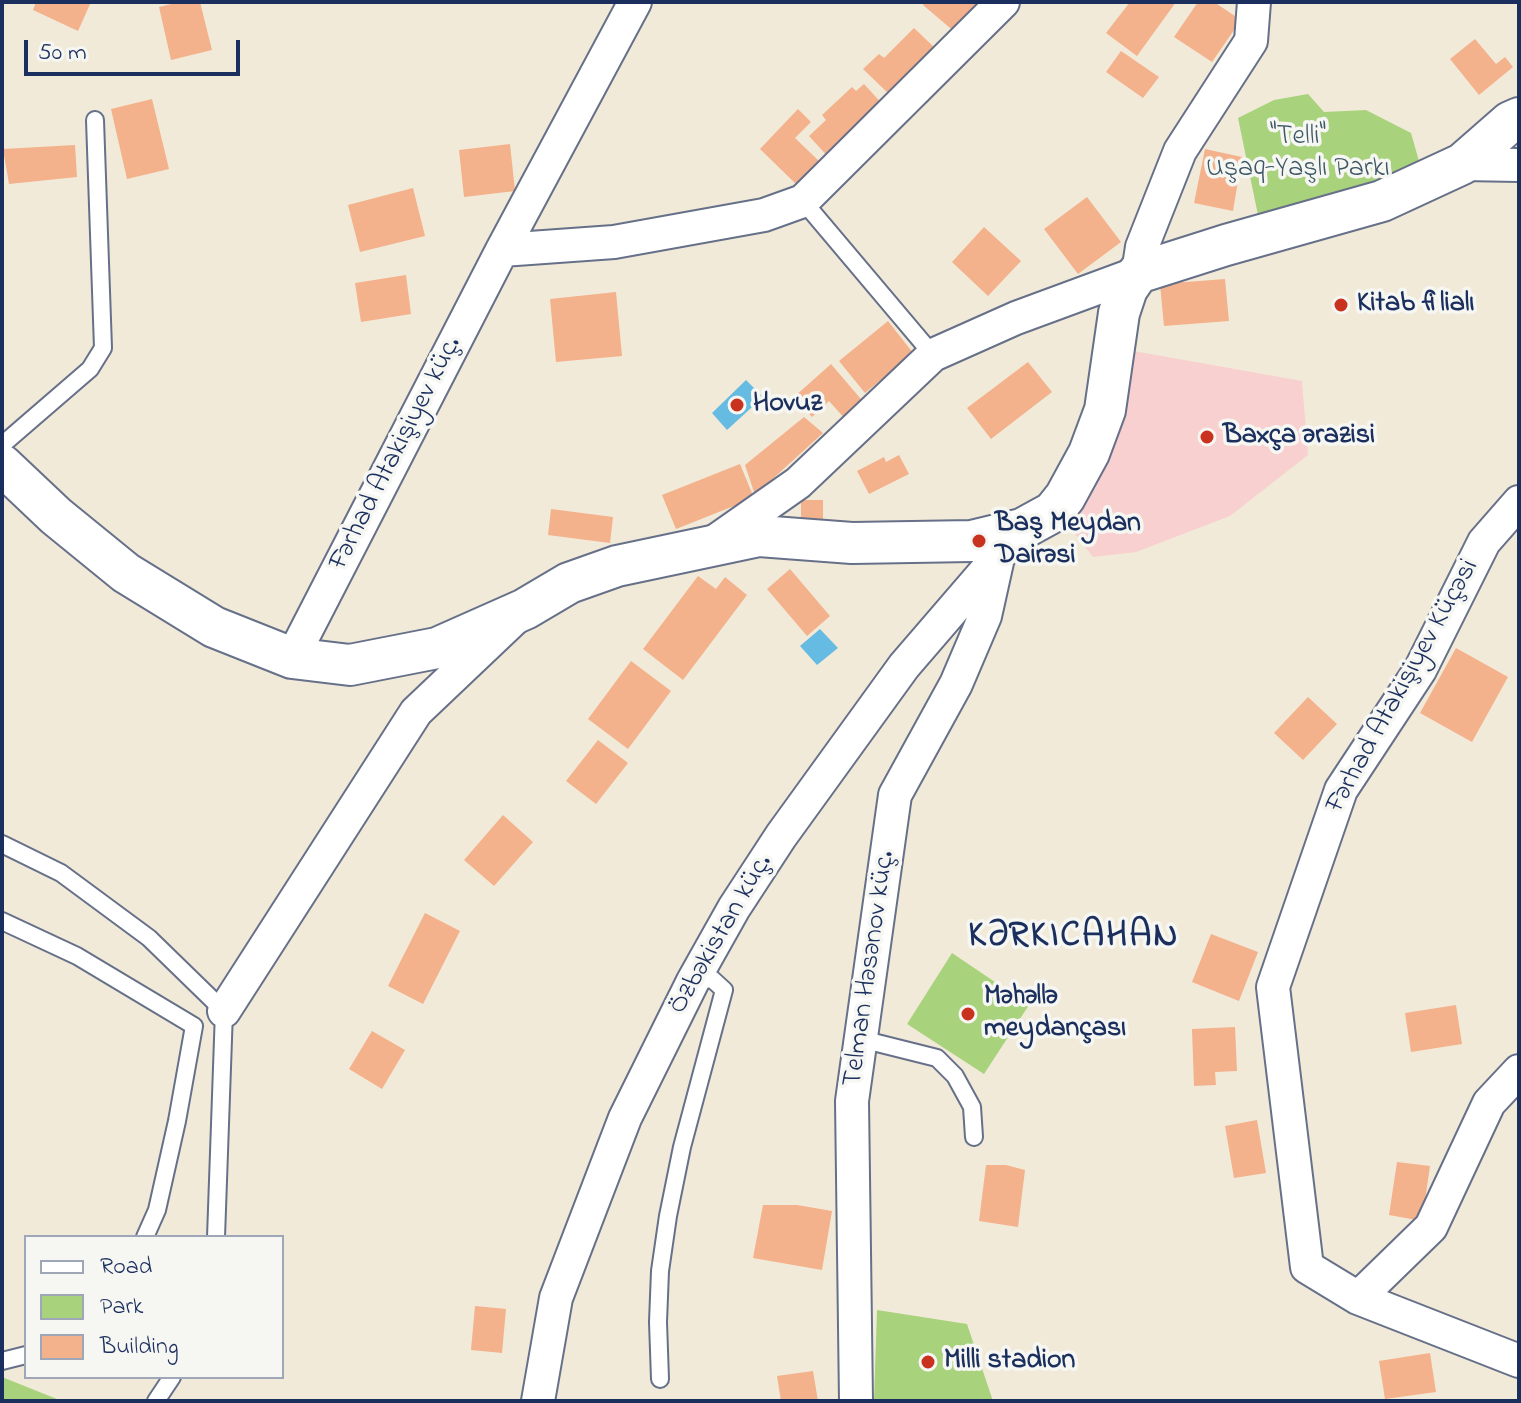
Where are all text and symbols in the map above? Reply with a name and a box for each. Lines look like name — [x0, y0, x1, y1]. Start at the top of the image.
scale bar — [28, 24, 244, 74]
text: 50 m — [38, 36, 87, 71]
park label: "Telli" Uşaq-Yaşlı Parkı — [1206, 121, 1390, 187]
place label: Kitab filialı — [1357, 288, 1475, 322]
marker: Kitab filialı — [1332, 296, 1350, 314]
street label: Fərhad Atakişiyev küç. — [323, 331, 471, 577]
place label: Hovuz — [753, 388, 822, 422]
marker: Hovuz — [728, 396, 746, 414]
place label: Baxça ərazisi — [1223, 420, 1375, 454]
marker: Baxça ərazisi — [1198, 428, 1216, 446]
place label: Baş Meydan Dairəsi — [995, 508, 1141, 574]
marker: Baş Meydan Dairəsi — [970, 532, 988, 550]
street label: Fərhad Atakişiyev Küçəsi — [1320, 554, 1488, 820]
street label: Özbəkistan küç. — [663, 849, 781, 1021]
street label: Telman Həsənov küç. — [838, 849, 904, 1089]
district label: KƏRKICAHAN — [968, 917, 1180, 961]
place label: Məhəllə meydançası — [984, 981, 1126, 1047]
marker: Məhəllə meydançası — [959, 1005, 977, 1023]
legend — [24, 1235, 284, 1379]
text: Road — [100, 1250, 152, 1285]
text: Park — [100, 1290, 143, 1325]
text: Building — [100, 1330, 179, 1365]
place label: Milli stadion — [944, 1345, 1075, 1379]
marker: Milli stadion — [919, 1353, 937, 1371]

